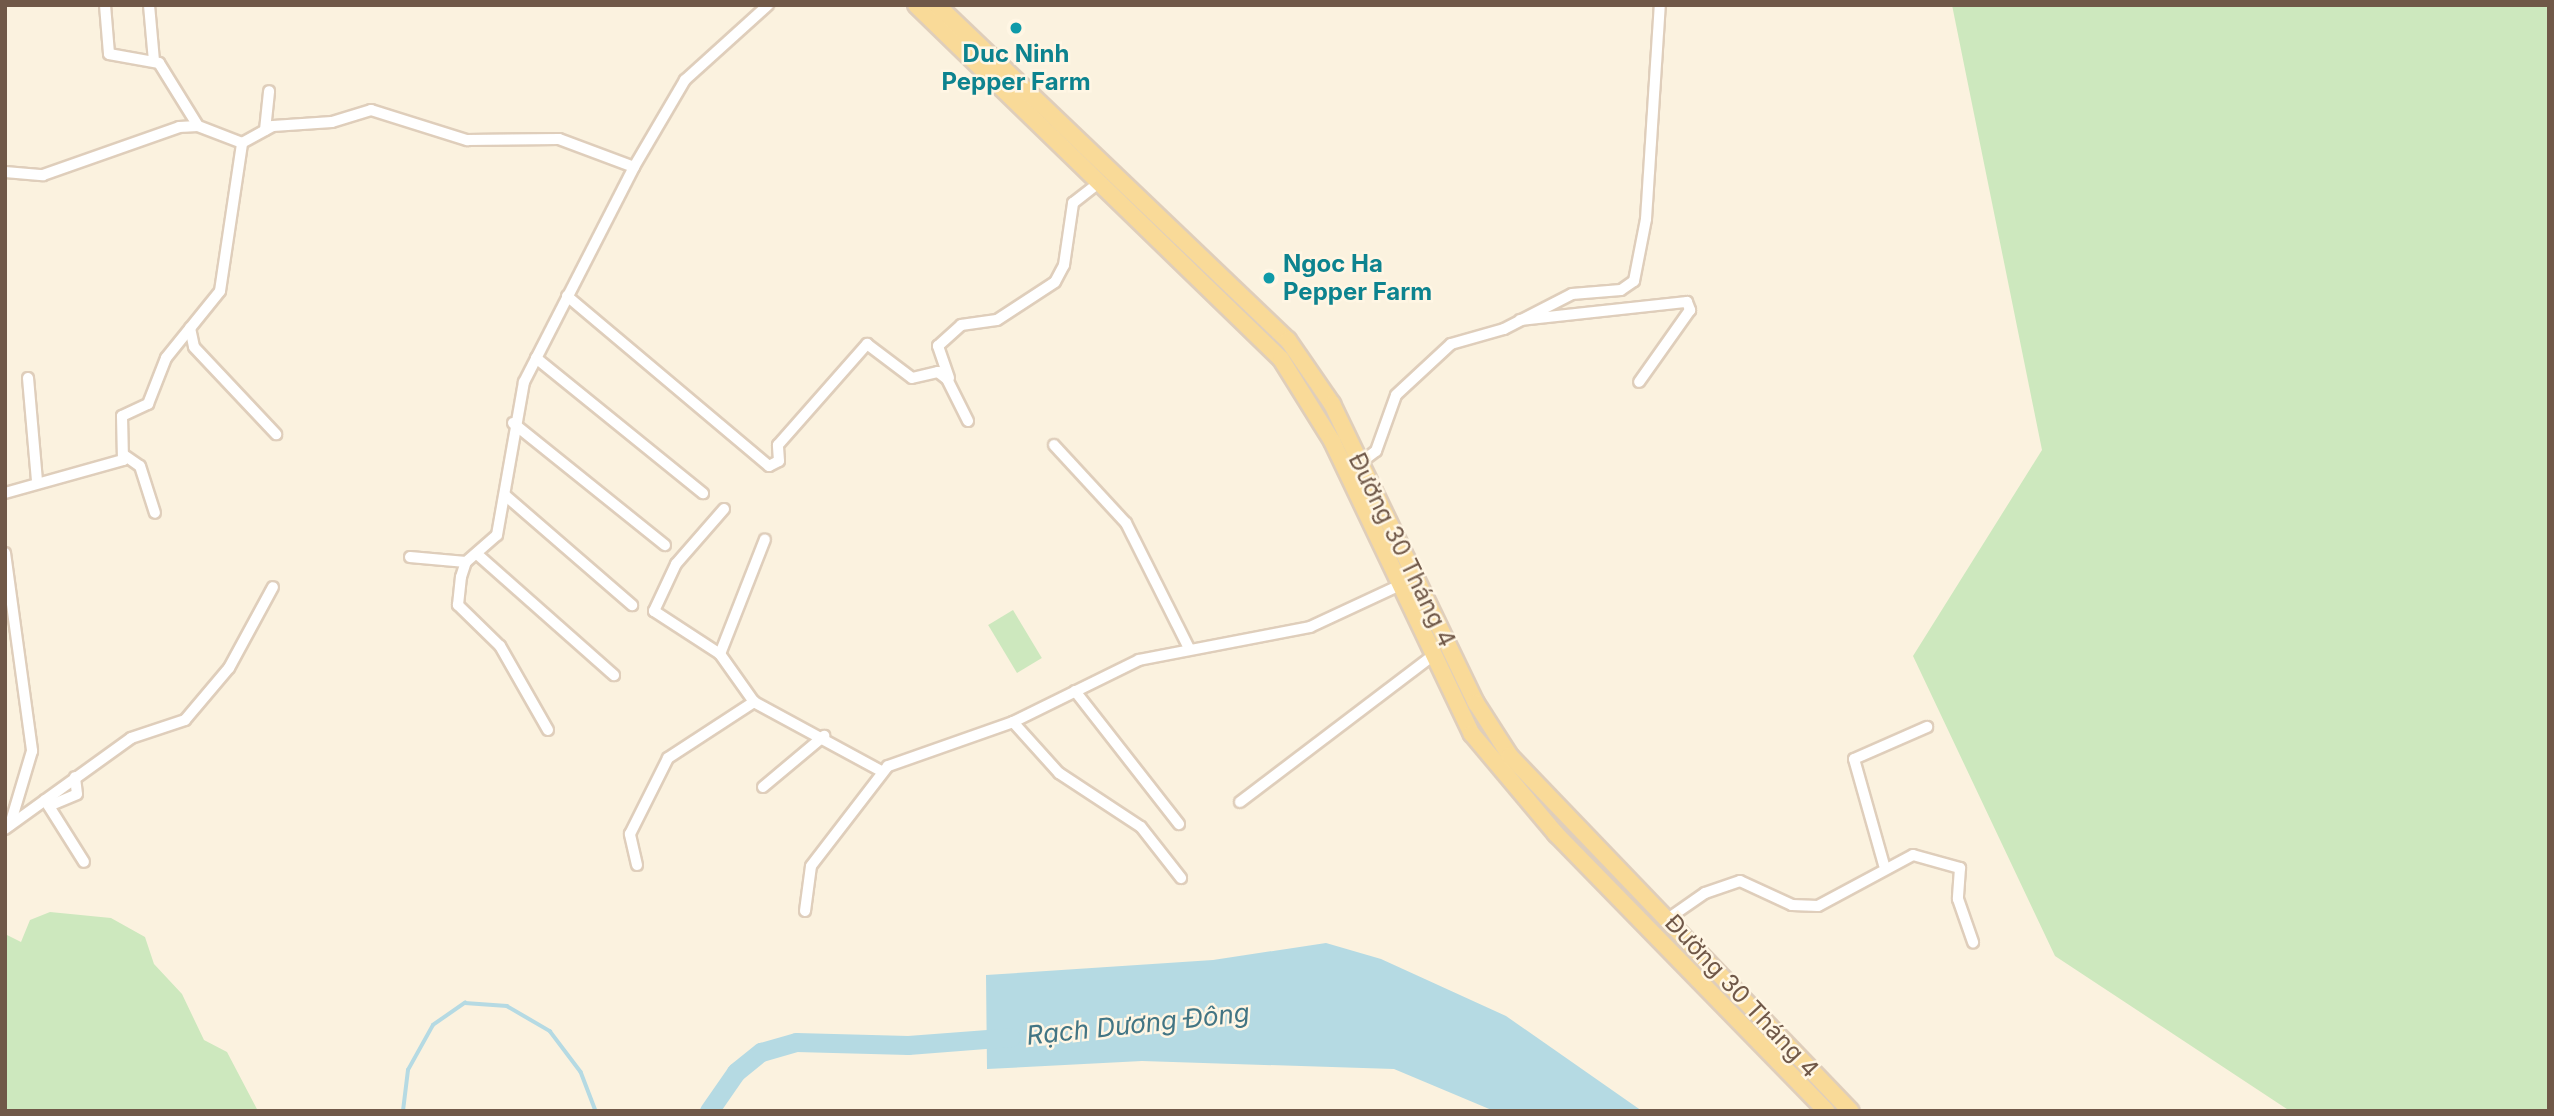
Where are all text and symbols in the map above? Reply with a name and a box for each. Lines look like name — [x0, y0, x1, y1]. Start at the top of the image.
marker: Duc Ninh Pepper Farm — [1008, 20, 1024, 36]
place label: Duc Ninh Pepper Farm — [941, 40, 1091, 96]
place label: Ngoc Ha Pepper Farm — [1283, 250, 1432, 306]
marker: Ngoc Ha Pepper Farm — [1261, 270, 1277, 286]
street label: Đường 30 Tháng 4 — [1343, 448, 1461, 652]
street label: Đường 30 Tháng 4 — [1659, 909, 1825, 1083]
water label: Rạch Dương Đông — [1025, 997, 1251, 1051]

